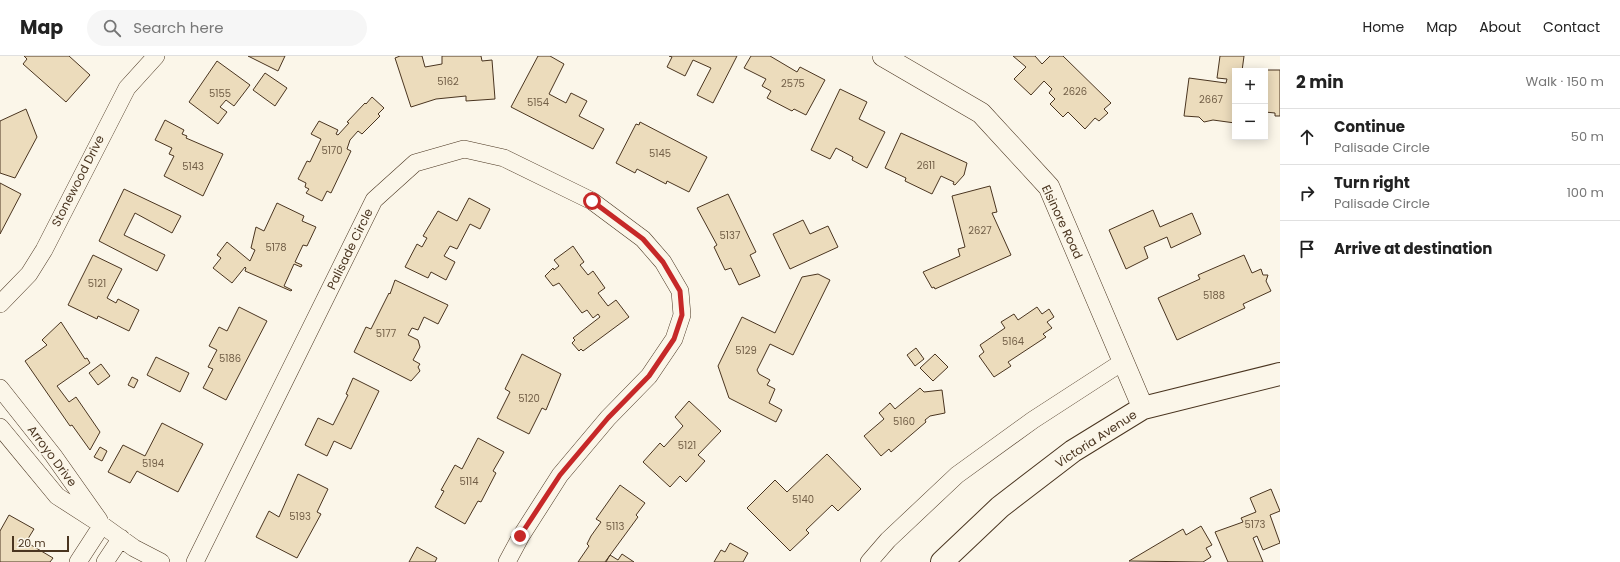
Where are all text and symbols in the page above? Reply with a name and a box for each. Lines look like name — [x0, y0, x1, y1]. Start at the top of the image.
search box — [87, 10, 367, 46]
text: Map — [20, 14, 63, 41]
icon: search — [101, 17, 123, 39]
text: Search here — [133, 17, 224, 38]
text: Home — [1362, 17, 1404, 37]
text: Map — [1426, 17, 1457, 37]
text: About — [1479, 17, 1521, 37]
text: Contact — [1543, 17, 1600, 37]
map controls — [1232, 68, 1268, 140]
button: + — [1232, 68, 1268, 104]
text: 2 min — [1296, 70, 1344, 94]
text: Walk · 150 m — [1526, 72, 1604, 91]
house number: 5162 — [437, 74, 459, 89]
house number: 2575 — [781, 76, 805, 91]
house number: 2626 — [1063, 84, 1087, 99]
house number: 5155 — [209, 86, 231, 101]
house number: 2667 — [1199, 92, 1223, 107]
house number: 5154 — [527, 95, 549, 110]
button: − — [1232, 104, 1268, 140]
text: Continue — [1334, 116, 1405, 137]
icon: ahead — [1296, 126, 1318, 148]
text: 50 m — [1571, 127, 1604, 146]
street label: Stonewood Drive — [47, 132, 108, 230]
text: Palisade Circle — [1334, 138, 1430, 157]
house number: 5170 — [321, 143, 343, 158]
house number: 5145 — [649, 146, 671, 161]
house number: 2611 — [917, 158, 935, 173]
house number: 5143 — [182, 159, 204, 174]
text: Turn right — [1334, 172, 1410, 193]
street label: Elsinore Road — [1038, 182, 1087, 262]
icon: right — [1296, 182, 1318, 204]
text: 100 m — [1567, 183, 1604, 202]
route start — [583, 192, 601, 210]
text: Palisade Circle — [1334, 194, 1430, 213]
street label: Palisade Circle — [323, 205, 377, 292]
house number: 2627 — [968, 223, 992, 238]
house number: 5137 — [720, 228, 741, 243]
icon: arrive — [1296, 238, 1318, 260]
text: Arrive at destination — [1334, 238, 1492, 259]
house number: 5178 — [265, 240, 287, 255]
house number: 5121 — [88, 276, 106, 291]
house number: 5188 — [1203, 288, 1225, 303]
house number: 5177 — [376, 326, 397, 341]
house number: 5164 — [1002, 334, 1024, 349]
house number: 5129 — [735, 343, 757, 358]
house number: 5186 — [219, 351, 241, 366]
house number: 5120 — [518, 391, 540, 406]
street label: Victoria Avenue — [1052, 406, 1140, 471]
house number: 5160 — [893, 414, 915, 429]
street label: Arroyo Drive — [24, 422, 81, 490]
house number: 5121 — [678, 438, 696, 453]
house number: 5194 — [142, 456, 164, 471]
house number: 5114 — [460, 474, 478, 489]
house number: 5140 — [792, 492, 814, 507]
house number: 5193 — [289, 509, 311, 524]
house number: 5173 — [1245, 517, 1266, 532]
house number: 5113 — [606, 519, 624, 534]
route end — [511, 527, 529, 545]
scale bar — [12, 534, 69, 553]
text: 20 m — [18, 535, 46, 551]

